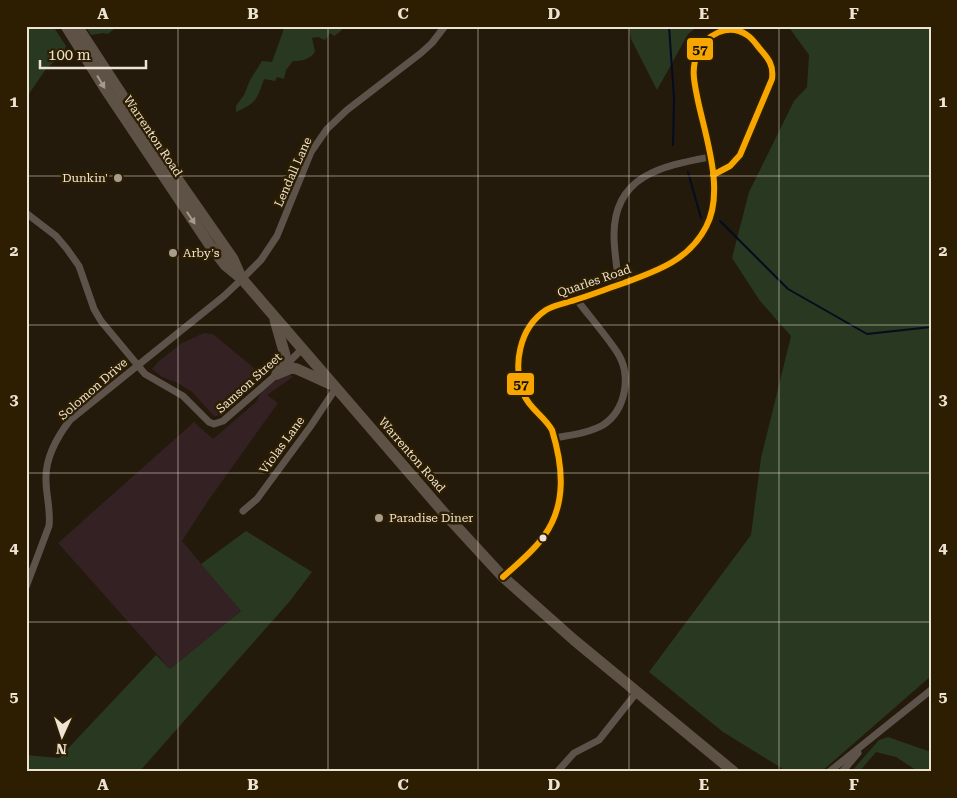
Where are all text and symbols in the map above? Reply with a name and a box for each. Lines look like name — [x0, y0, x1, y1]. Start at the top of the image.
text: A — [97, 4, 109, 23]
text: B — [247, 4, 259, 23]
text: C — [397, 4, 409, 23]
text: D — [548, 4, 561, 23]
text: E — [699, 4, 709, 23]
text: F — [849, 4, 859, 23]
line badge: 57 — [686, 37, 714, 61]
scale bar — [40, 38, 146, 70]
text: 57 — [692, 41, 708, 57]
text: 100 m — [48, 46, 91, 64]
one-way arrow — [97, 76, 106, 89]
text: 1 — [10, 92, 19, 111]
text: 1 — [939, 92, 948, 111]
street label: Warrenton Road — [121, 93, 185, 179]
street label: Lendall Lane — [271, 135, 315, 209]
place label: Dunkin' — [62, 171, 108, 185]
marker: Dunkin' — [112, 172, 124, 184]
one-way arrow — [186, 211, 196, 224]
text: 2 — [10, 241, 19, 260]
text: 2 — [939, 241, 948, 260]
place label: Arby's — [183, 246, 220, 260]
marker: Arby's — [167, 247, 179, 259]
street label: Quarles Road — [555, 262, 633, 300]
street label: Samson Street — [213, 350, 285, 416]
street label: Solomon Drive — [56, 355, 131, 423]
line badge: 57 — [506, 372, 535, 396]
text: 57 — [513, 376, 529, 392]
text: 3 — [10, 390, 19, 409]
text: 3 — [939, 390, 948, 409]
street label: Violas Lane — [257, 413, 308, 476]
street label: Warrenton Road — [376, 415, 448, 495]
place label: Paradise Diner — [389, 511, 473, 525]
marker: Paradise Diner — [373, 512, 385, 524]
unlabelled marker — [538, 533, 548, 543]
text: 4 — [10, 538, 19, 557]
text: 4 — [939, 538, 948, 557]
text: 5 — [10, 687, 19, 706]
text: 5 — [939, 687, 948, 706]
north arrow — [38, 710, 88, 760]
text: N — [55, 741, 67, 757]
text: A — [97, 775, 109, 794]
text: B — [247, 775, 259, 794]
text: C — [397, 775, 409, 794]
text: D — [548, 775, 561, 794]
text: E — [699, 775, 709, 794]
text: F — [849, 775, 859, 794]

